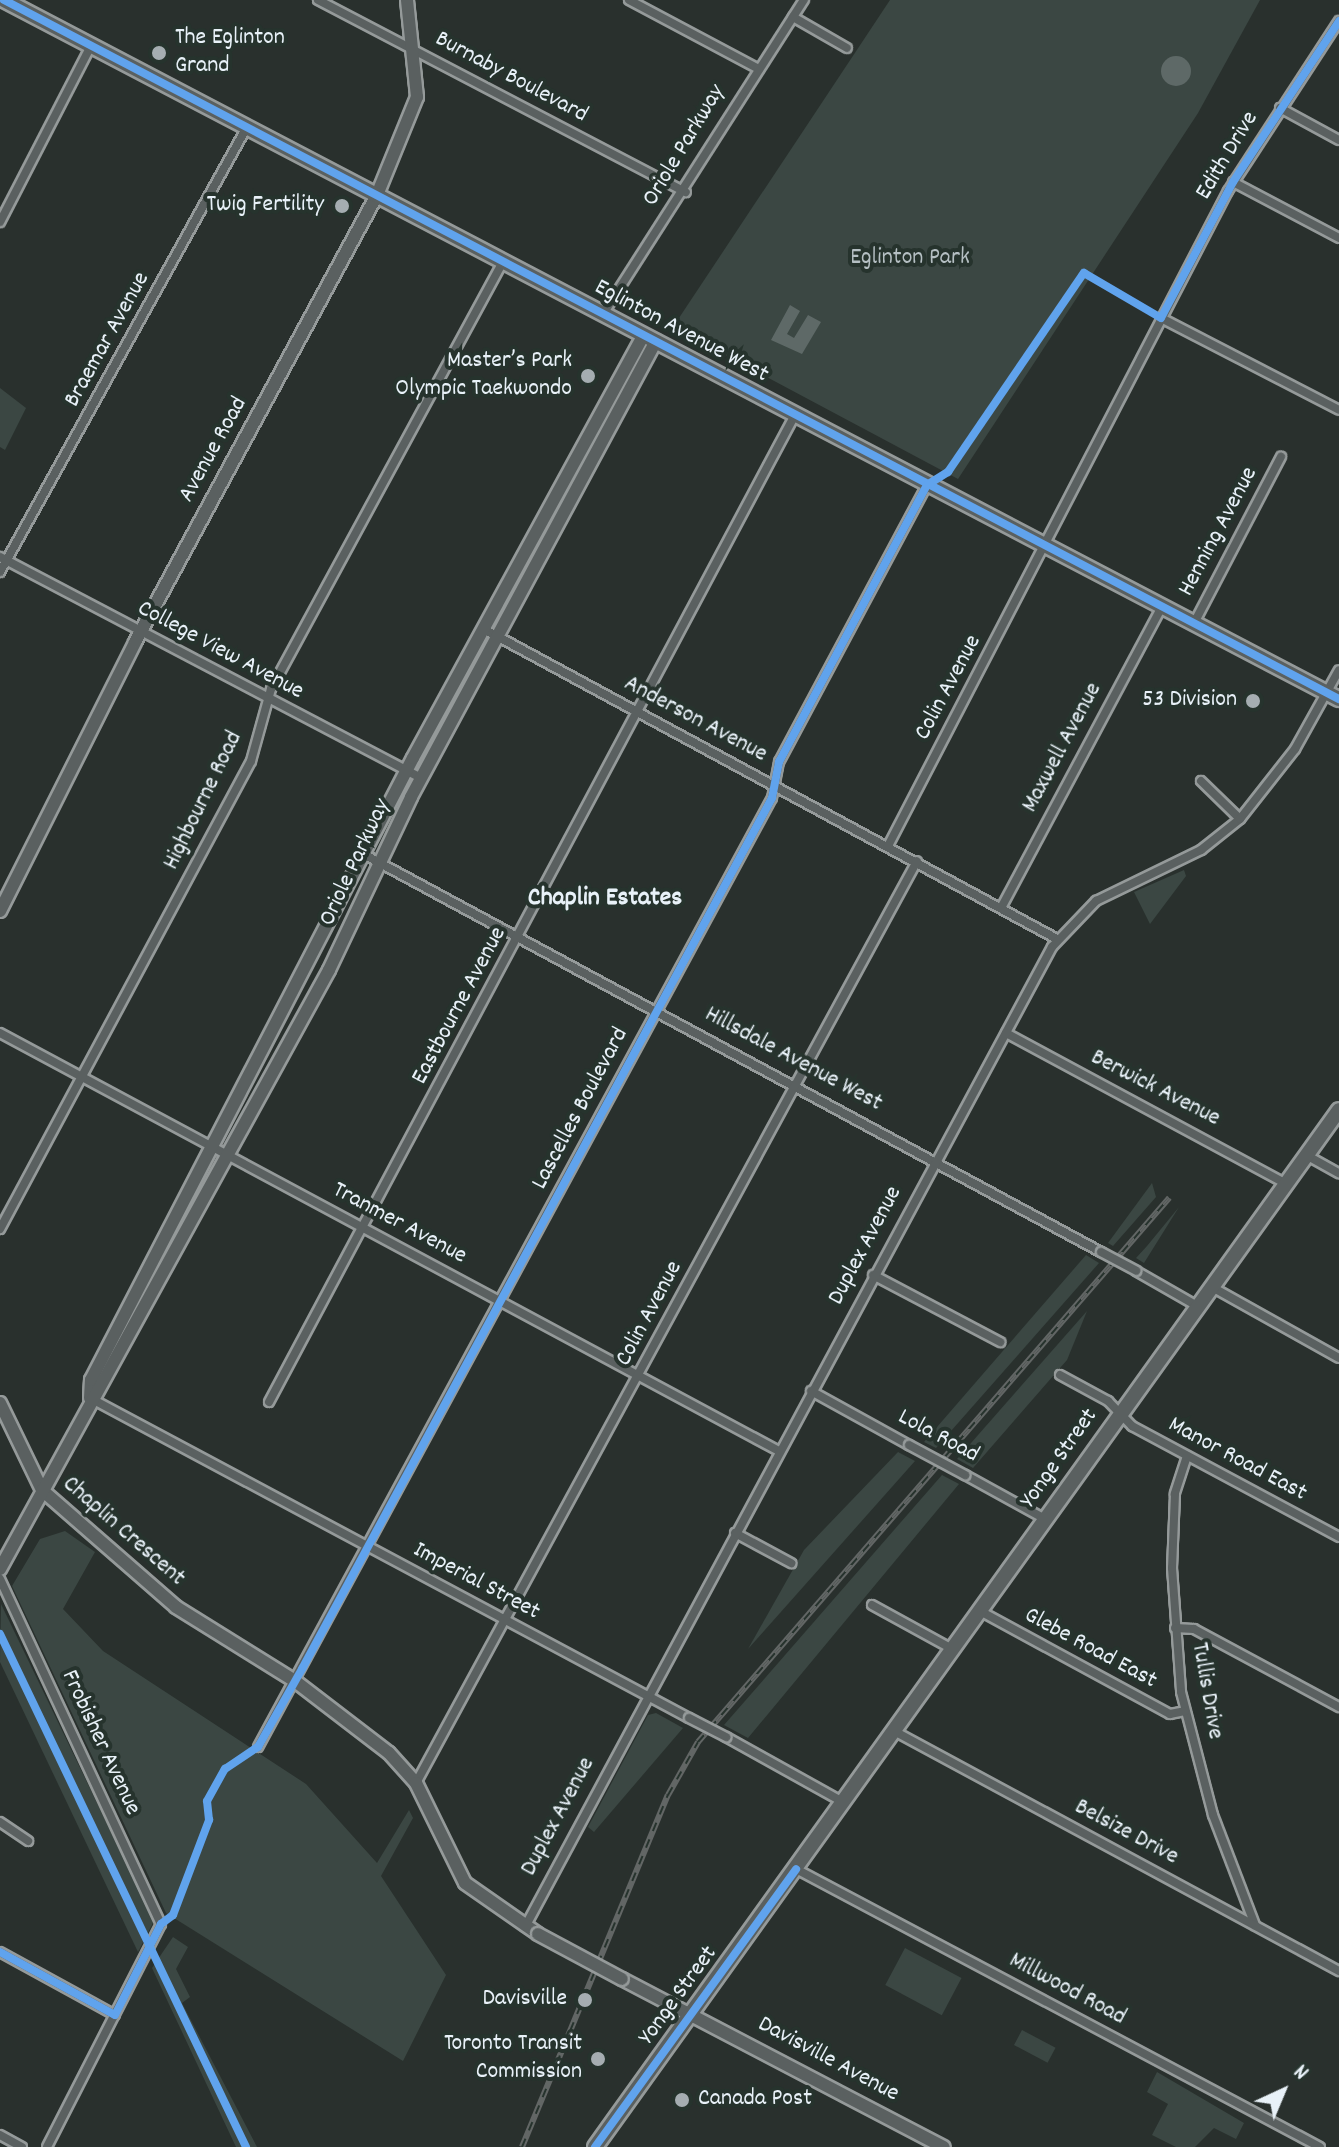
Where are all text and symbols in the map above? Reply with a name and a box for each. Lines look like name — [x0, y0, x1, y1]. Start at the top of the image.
place label: The Eglinton Grand — [175, 25, 285, 81]
street label: Burnaby Boulevard — [430, 26, 592, 130]
marker: The Eglinton Grand — [150, 44, 168, 62]
street label: Oriole Parkway — [637, 80, 733, 212]
street label: Edith Drive — [1190, 107, 1266, 205]
place label: Twig Fertility — [206, 192, 324, 220]
marker: Twig Fertility — [331, 195, 353, 217]
park label: Eglinton Park — [850, 245, 970, 273]
street label: Braemar Avenue — [59, 267, 157, 413]
street label: Eglinton Avenue West — [589, 274, 773, 390]
place label: Master’s Park Olympic Taekwondo — [395, 348, 572, 404]
marker: Master’s Park Olympic Taekwondo — [579, 367, 597, 385]
street label: Avenue Road — [173, 392, 255, 508]
street label: Henning Avenue — [1173, 462, 1265, 602]
street label: College View Avenue — [132, 595, 308, 707]
street label: Colin Avenue — [909, 631, 989, 745]
street label: Anderson Avenue — [619, 670, 771, 770]
street label: Maxwell Avenue — [1017, 678, 1109, 818]
place label: 53 Division — [1142, 687, 1237, 715]
marker: 53 Division — [1244, 692, 1262, 710]
street label: Highbourne Road — [158, 727, 250, 875]
street label: Oriole Parkway — [314, 795, 398, 931]
district label: Chaplin Estates — [528, 883, 682, 915]
street label: Eastbourne Avenue — [406, 922, 514, 1090]
street label: Hillsdale Avenue West — [699, 1001, 887, 1119]
street label: Lascelles Boulevard — [526, 1023, 636, 1195]
street label: Berwick Avenue — [1085, 1044, 1225, 1134]
street label: Tranmer Avenue — [327, 1177, 471, 1271]
street label: Duplex Avenue — [823, 1182, 909, 1310]
street label: Colin Avenue — [610, 1257, 690, 1371]
street label: Yonge Street — [1015, 1403, 1105, 1515]
street label: Lola Road — [892, 1404, 984, 1470]
street label: Manor Road East — [1163, 1411, 1311, 1509]
street label: Chaplin Crescent — [56, 1471, 190, 1593]
street label: Imperial Street — [408, 1537, 544, 1627]
street label: Glebe Road East — [1019, 1602, 1161, 1696]
street label: Tullis Drive — [1183, 1640, 1229, 1742]
street label: Frobisher Avenue — [54, 1666, 146, 1820]
street label: Duplex Avenue — [516, 1753, 602, 1881]
street label: Belsize Drive — [1069, 1794, 1183, 1872]
street label: Yonge Street — [633, 1941, 725, 2051]
street label: Millwood Road — [1004, 1947, 1130, 2033]
place label: Davisville — [482, 1986, 567, 2014]
marker: Davisville — [574, 1989, 596, 2011]
street label: Davisville Avenue — [753, 2011, 903, 2109]
place label: Toronto Transit Commission — [444, 2031, 582, 2087]
marker: Toronto Transit Commission — [589, 2050, 607, 2068]
north arrow — [1243, 2051, 1323, 2131]
text: N — [1285, 2058, 1315, 2088]
place label: Canada Post — [698, 2086, 812, 2114]
marker: Canada Post — [673, 2091, 691, 2109]

